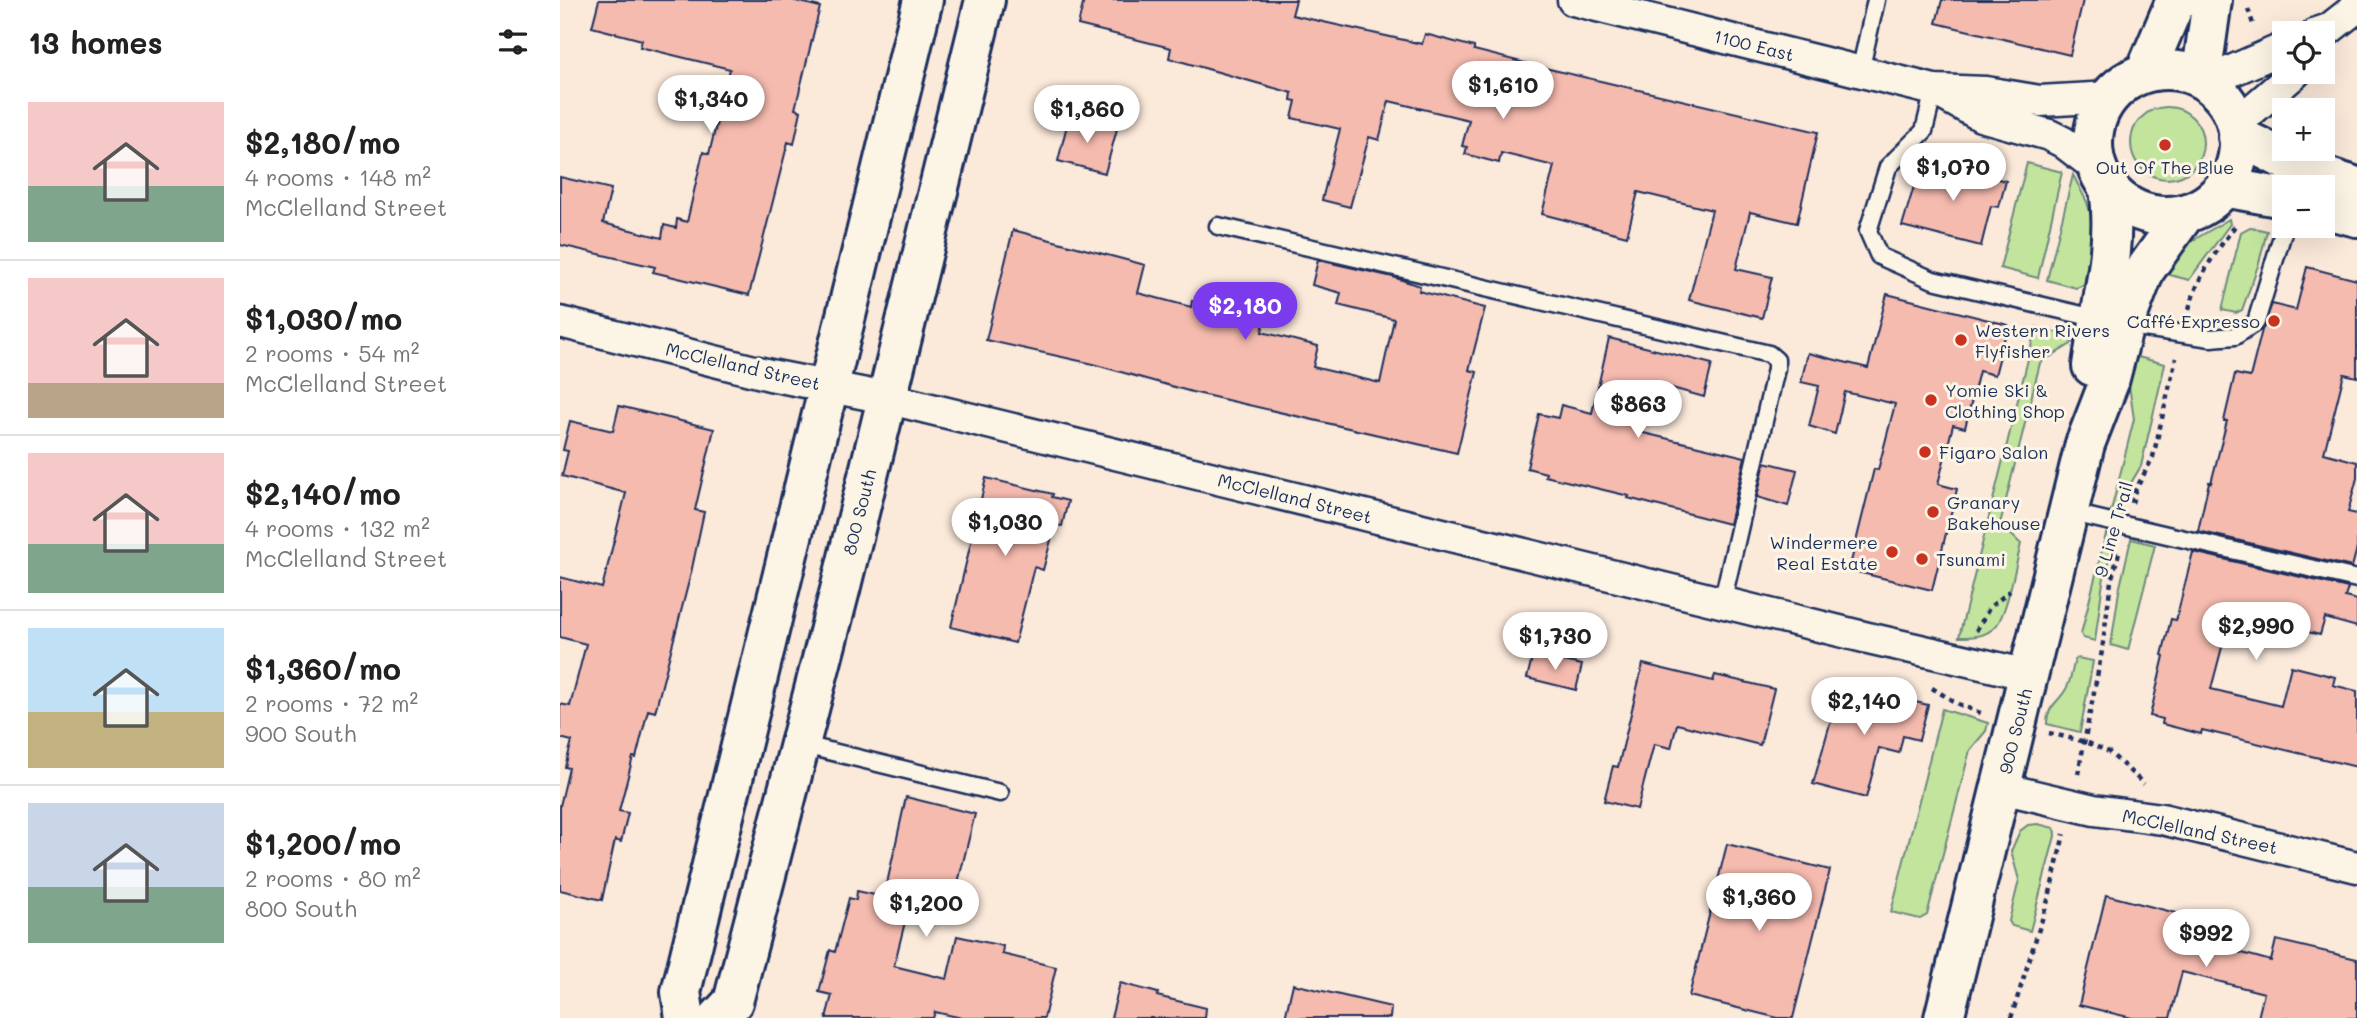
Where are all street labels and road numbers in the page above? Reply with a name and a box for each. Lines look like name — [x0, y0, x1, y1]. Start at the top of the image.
street label: 1100 East — [1711, 23, 1797, 67]
street label: McClelland Street — [663, 337, 823, 395]
street label: 800 South — [837, 467, 881, 557]
street label: McClelland Street — [1215, 467, 1375, 529]
street label: 9 Line Trail — [2088, 478, 2138, 580]
street label: 900 South — [1993, 686, 2037, 776]
street label: McClelland Street — [2120, 803, 2280, 859]

